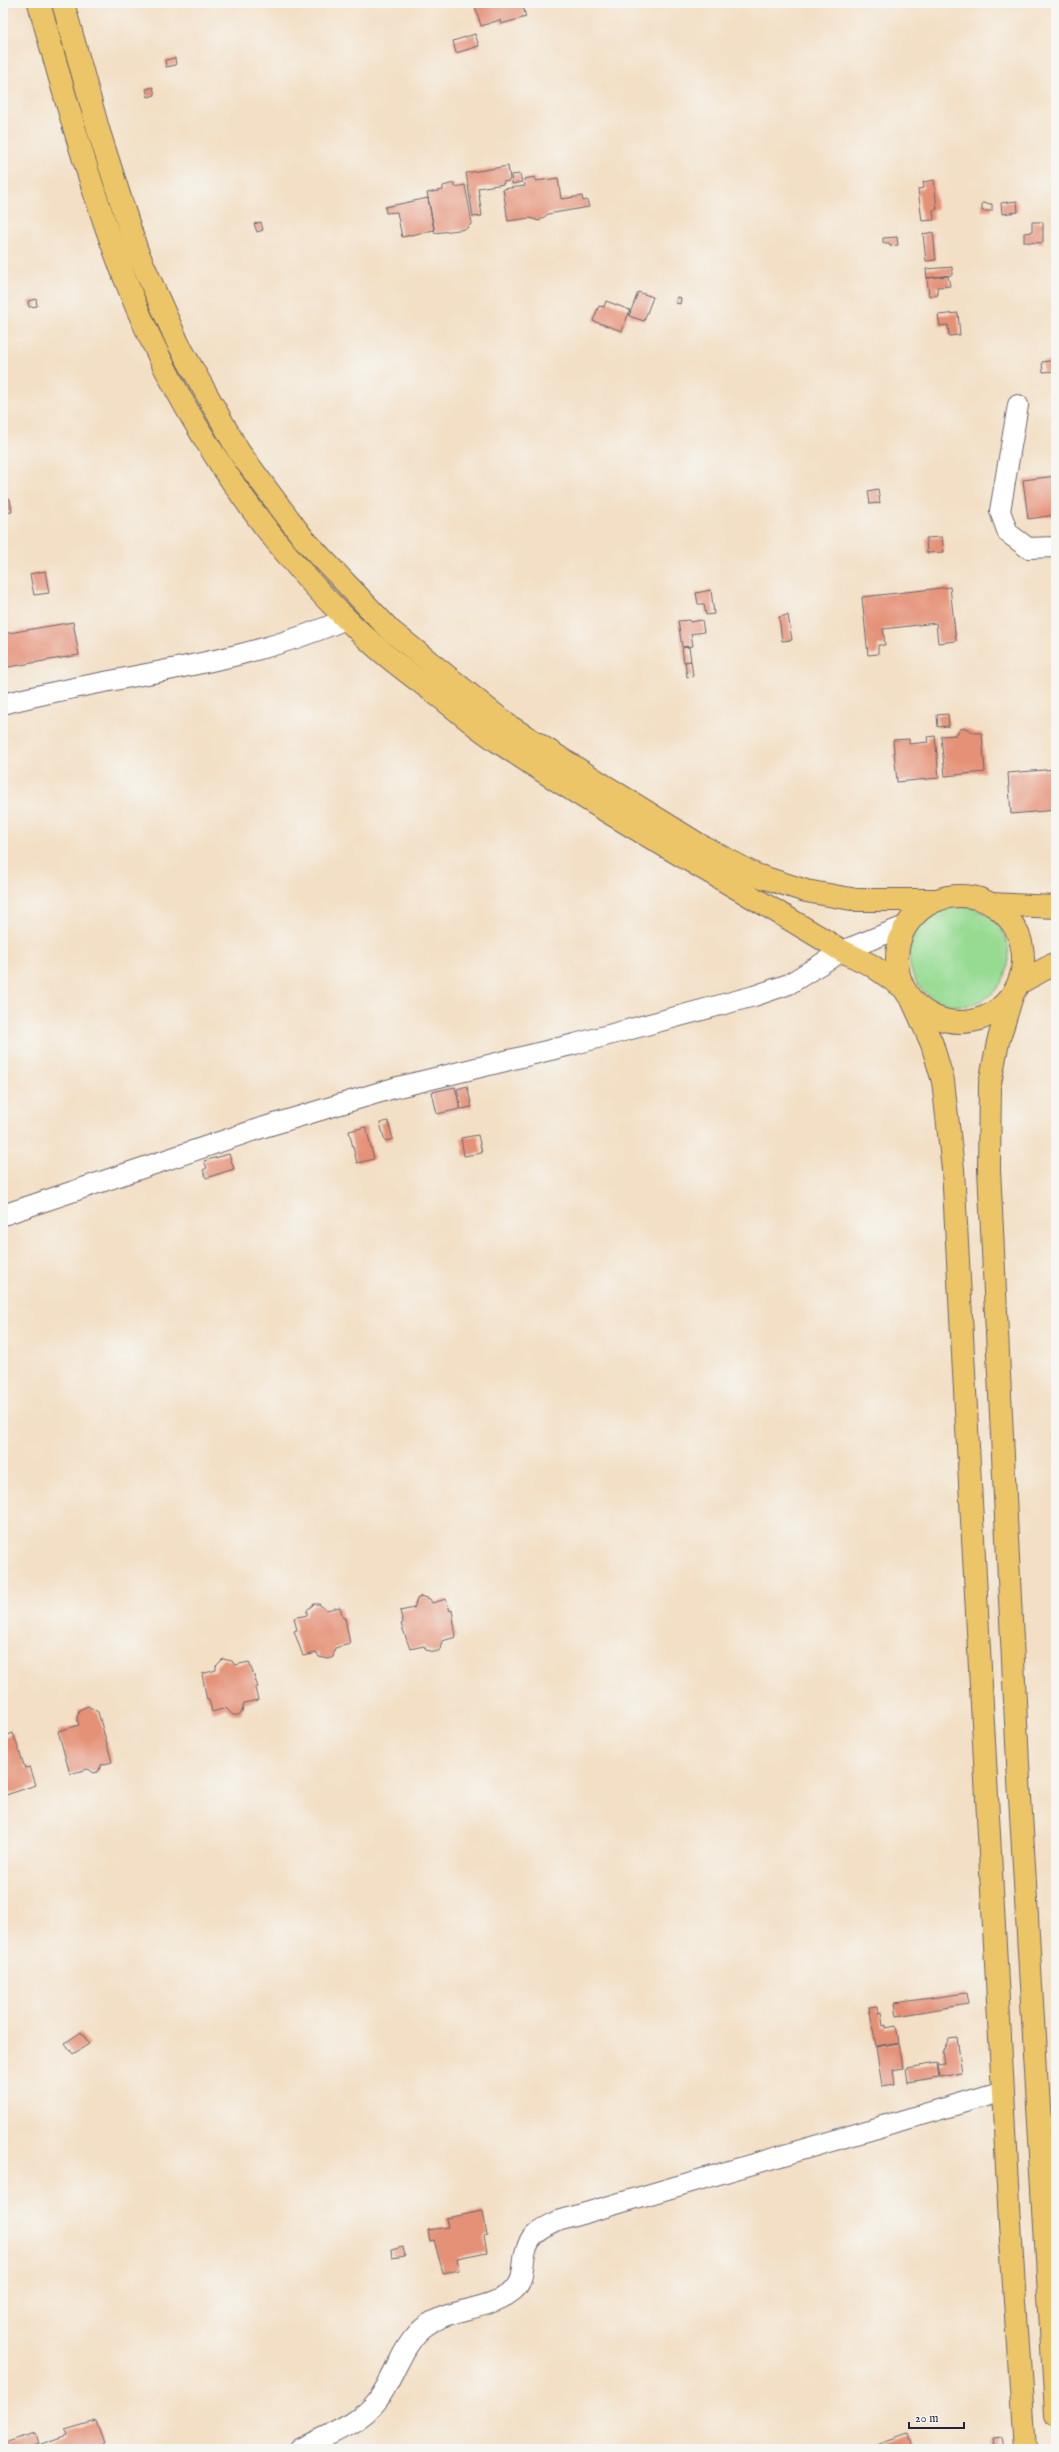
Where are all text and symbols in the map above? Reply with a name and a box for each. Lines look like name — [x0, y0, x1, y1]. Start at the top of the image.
scale bar — [909, 2404, 964, 2430]
text: 20 m — [915, 2411, 938, 2426]

